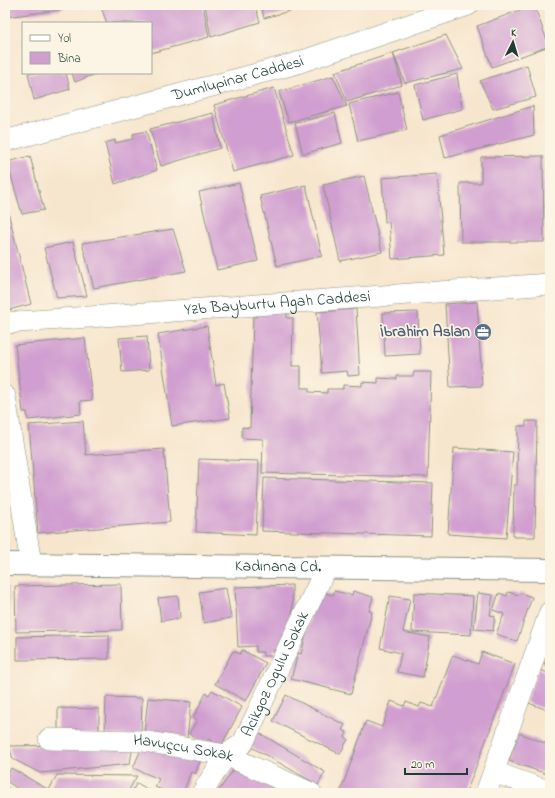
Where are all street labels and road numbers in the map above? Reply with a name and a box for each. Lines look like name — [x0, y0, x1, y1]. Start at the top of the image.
street label: Dumlupinar Caddesi — [168, 49, 307, 108]
street label: Yzb Bayburtu Agah Caddesi — [183, 285, 371, 322]
street label: Kadınana Cd. — [235, 555, 321, 579]
street label: Acikgoz Ogulu Sokak — [236, 606, 316, 741]
street label: Havuçcu Sokak — [133, 729, 239, 769]

